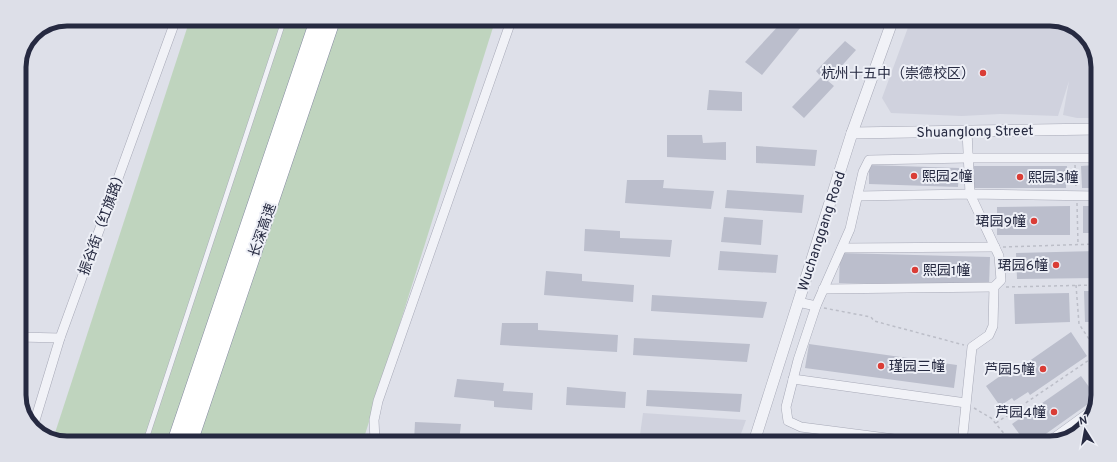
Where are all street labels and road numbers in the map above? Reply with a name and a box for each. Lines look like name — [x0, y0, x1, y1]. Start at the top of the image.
street label: Shuanglong Street — [916, 123, 1034, 142]
street label: 振谷街（红旗路） — [76, 167, 131, 278]
street label: Wuchanggang Road — [795, 169, 850, 294]
street label: 长深高速 — [246, 201, 281, 260]

